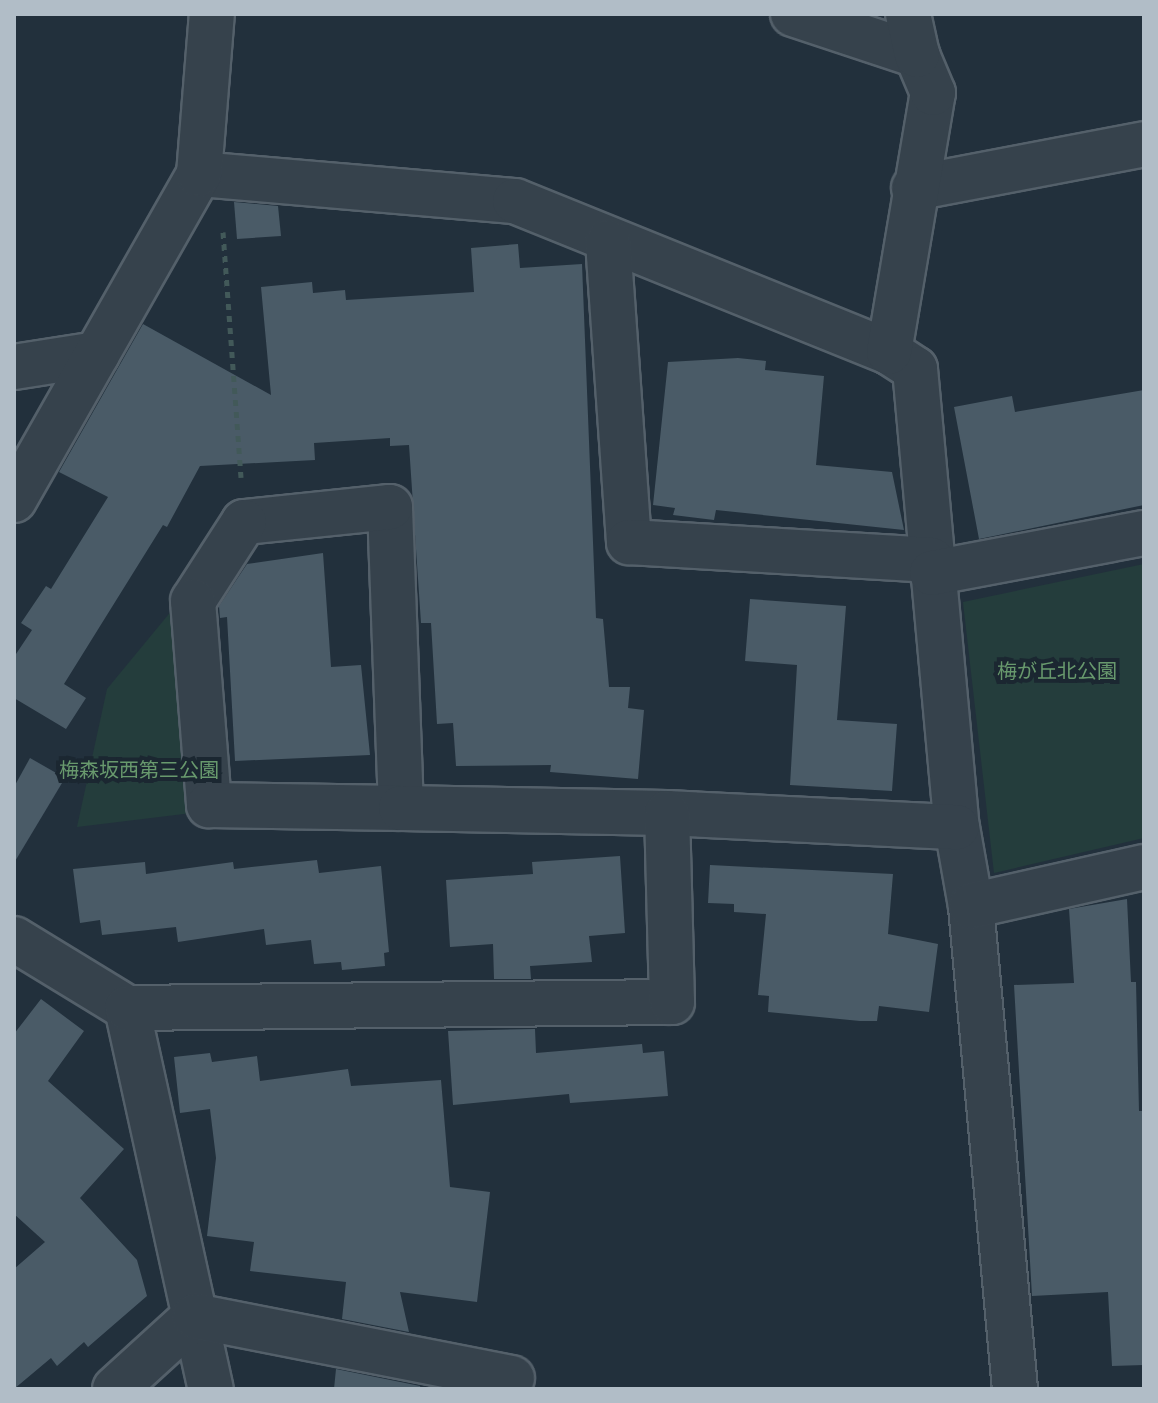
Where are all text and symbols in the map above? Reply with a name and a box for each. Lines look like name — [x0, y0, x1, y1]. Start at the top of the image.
park label: 梅が丘北公園 — [997, 659, 1117, 683]
park label: 梅森坂西第三公園 — [59, 758, 219, 782]

